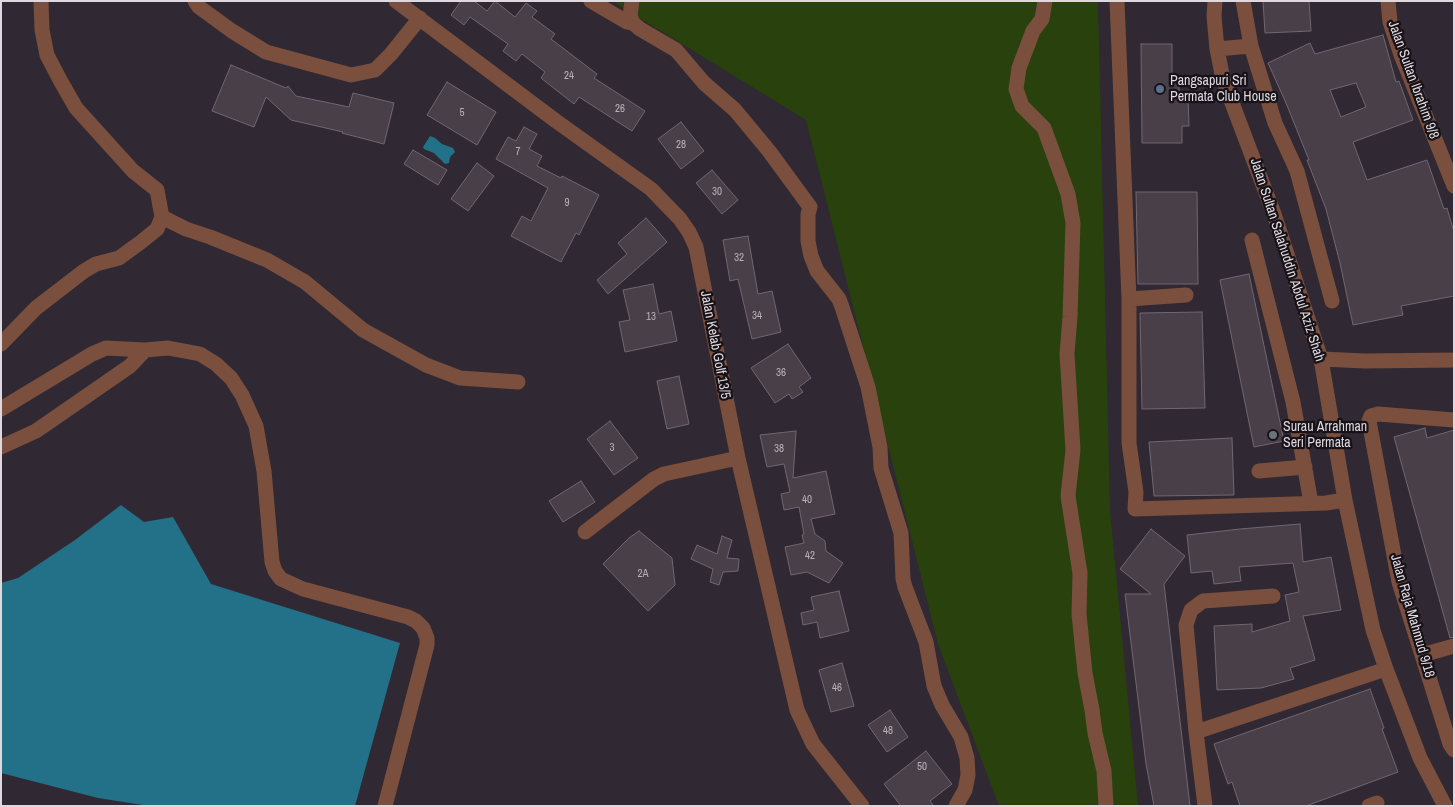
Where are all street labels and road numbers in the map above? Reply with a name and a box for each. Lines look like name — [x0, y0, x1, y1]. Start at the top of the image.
street label: Jalan Sultan Ibrahim 9/8 — [1384, 19, 1442, 141]
street label: Jalan Sultan Salahuddin Abdul Aziz Shah — [1246, 156, 1328, 364]
street label: Jalan Kelab Golf 13/5 — [696, 290, 734, 400]
street label: Jalan Raja Mahmud 9/18 — [1386, 552, 1438, 680]

